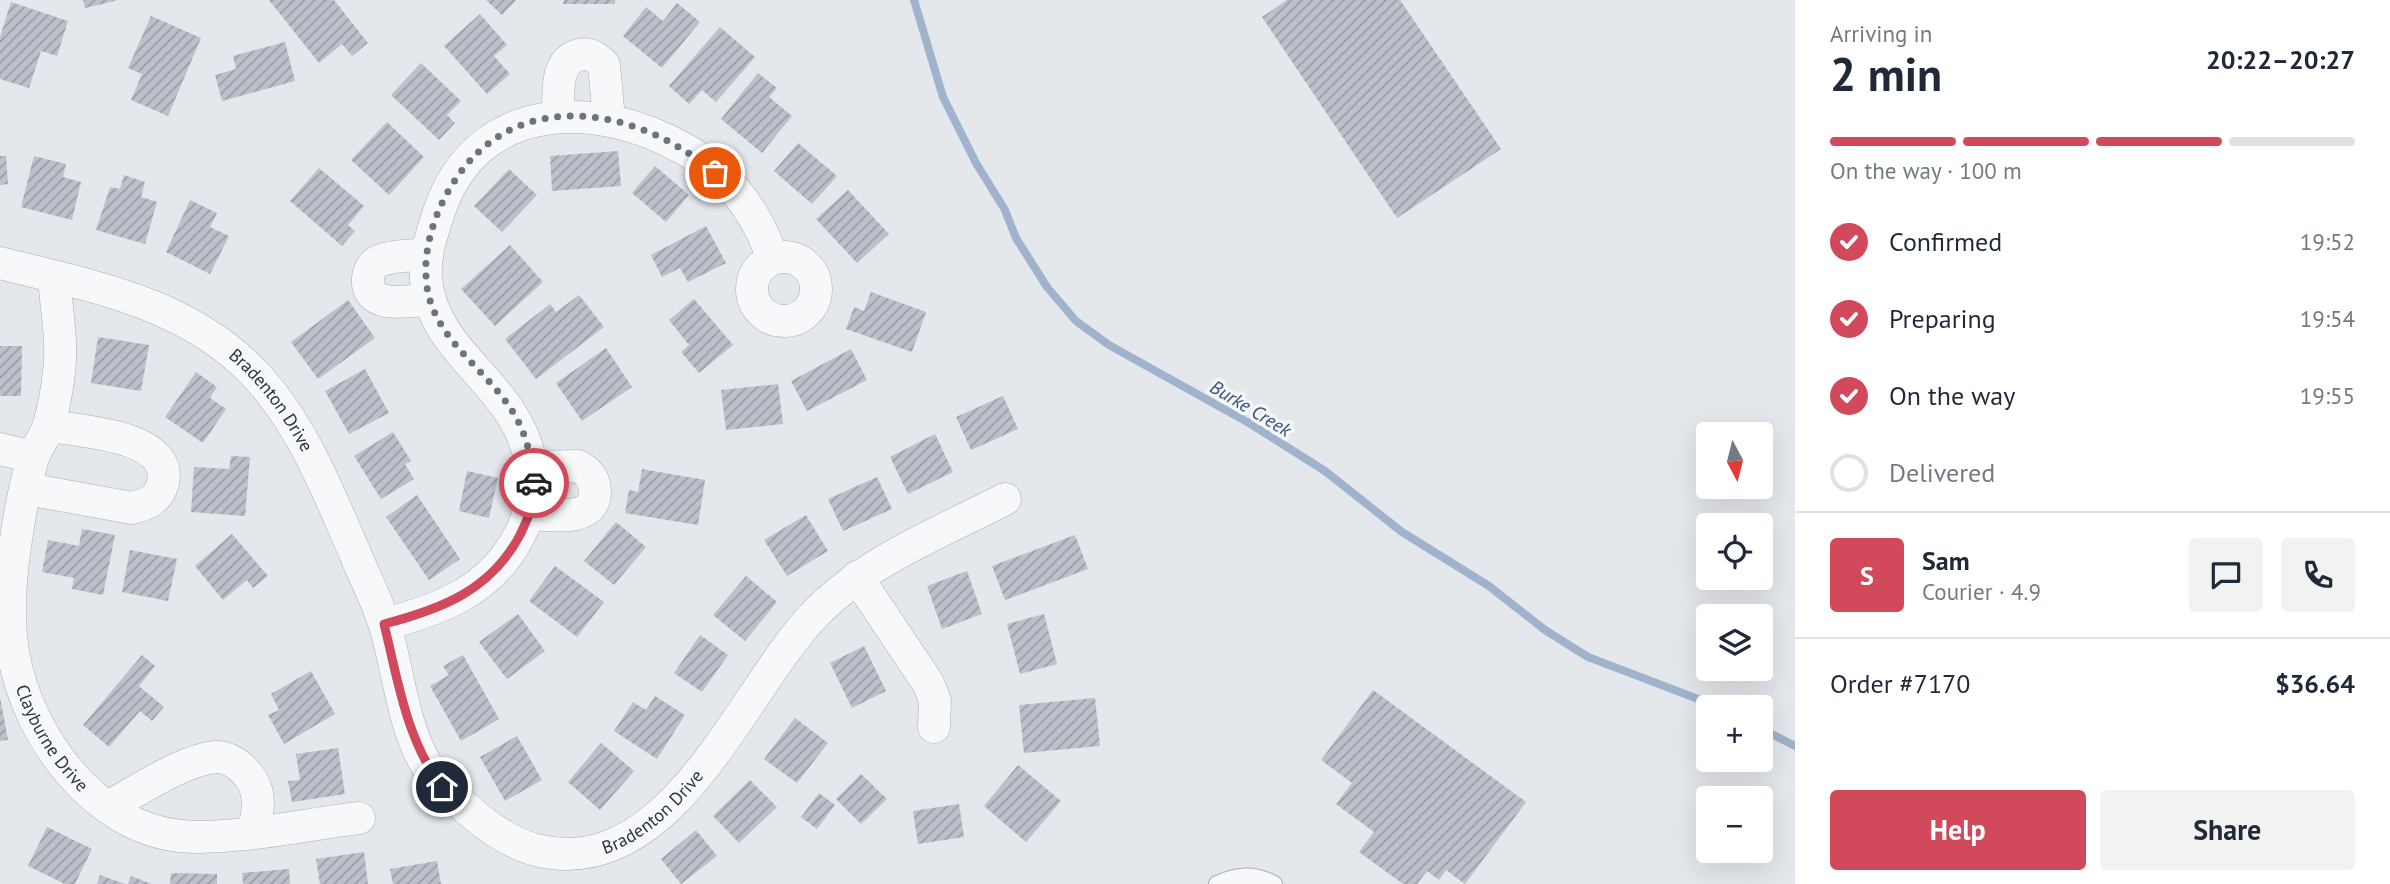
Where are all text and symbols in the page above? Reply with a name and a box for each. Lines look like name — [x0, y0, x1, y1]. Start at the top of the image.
text: Arriving in — [1830, 19, 1932, 48]
text: 20:22–20:27 — [2206, 43, 2355, 76]
text: 2 min — [1830, 44, 1942, 104]
pin — [685, 143, 745, 203]
icon: bag — [696, 154, 734, 192]
text: On the way · 100 m — [1830, 156, 2022, 185]
icon: check — [1830, 223, 1868, 261]
text: Confirmed — [1889, 225, 2002, 258]
text: 19:52 — [2300, 227, 2355, 256]
icon: check — [1830, 300, 1868, 338]
text: Preparing — [1889, 302, 1996, 335]
text: 19:54 — [2300, 304, 2355, 333]
street label: Bradenton Drive — [225, 343, 318, 456]
water label: Burke Creek — [1206, 374, 1297, 442]
icon: check — [1830, 377, 1868, 415]
text: On the way — [1889, 379, 2015, 412]
text: 19:55 — [2300, 381, 2355, 410]
north arrow — [1696, 422, 1773, 499]
map controls — [1696, 422, 1773, 863]
courier — [499, 448, 569, 518]
text: Delivered — [1889, 456, 1995, 489]
icon: car — [515, 464, 553, 502]
button: locate — [1696, 513, 1773, 590]
button: chat — [2189, 538, 2263, 612]
button: phone — [2281, 538, 2355, 612]
text: Sam — [1922, 544, 1970, 577]
text: S — [1860, 559, 1874, 592]
text: Courier · 4.9 — [1922, 577, 2041, 606]
button: layers — [1696, 604, 1773, 681]
text: Order #7170 — [1830, 667, 1970, 700]
text: $36.64 — [2275, 667, 2355, 700]
street label: Clayburne Drive — [11, 681, 94, 797]
button: + — [1696, 695, 1773, 772]
pin — [412, 757, 472, 817]
street label: Bradenton Drive — [599, 765, 708, 859]
icon: home — [423, 768, 461, 806]
button: − — [1696, 786, 1773, 863]
button: Help — [1830, 790, 2086, 870]
button: Share — [2100, 790, 2355, 870]

